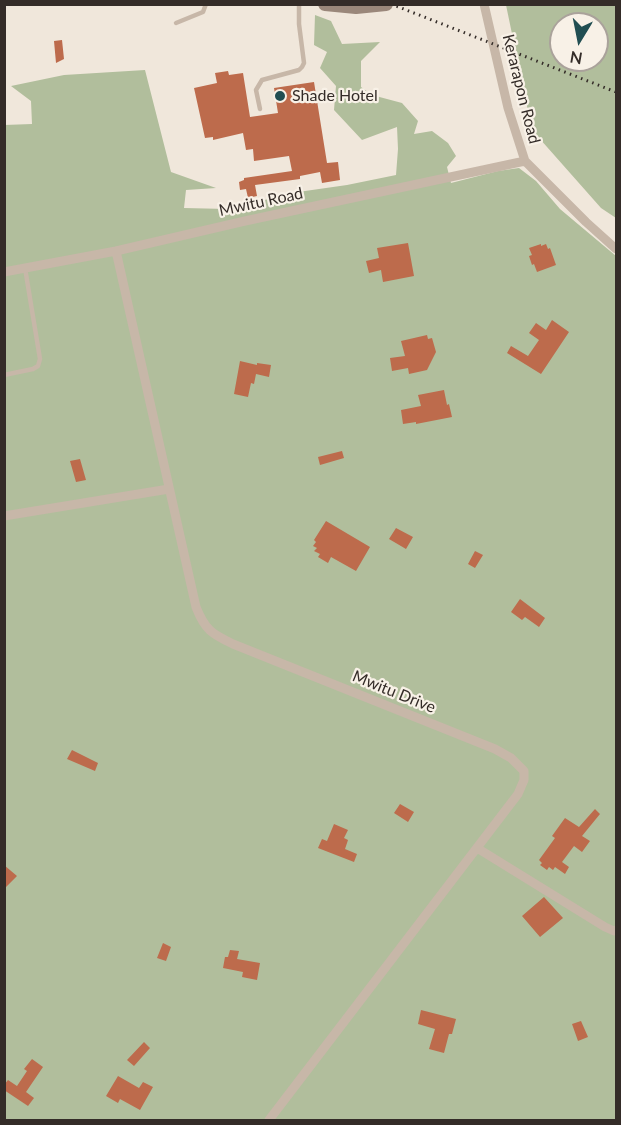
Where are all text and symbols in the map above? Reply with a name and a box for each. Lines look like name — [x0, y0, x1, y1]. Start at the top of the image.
north arrow — [549, 12, 609, 72]
street label: Kerarapon Road — [498, 32, 544, 146]
text: N — [568, 48, 584, 69]
place label: Shade Hotel — [292, 86, 378, 106]
marker: Shade Hotel — [273, 89, 287, 103]
street label: Mwitu Road — [217, 184, 305, 220]
street label: Mwitu Drive — [350, 667, 438, 717]

